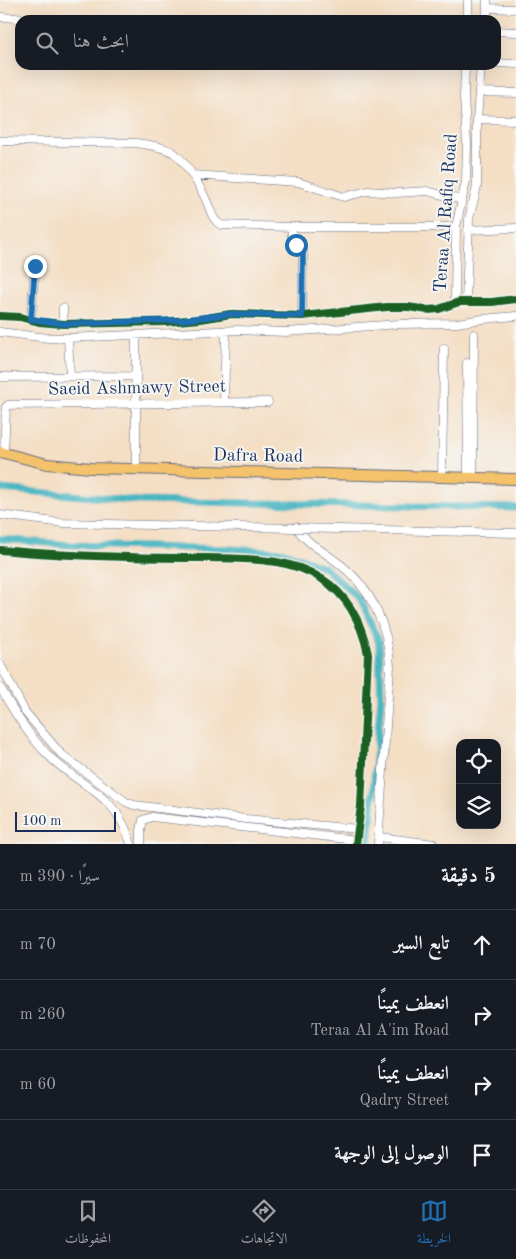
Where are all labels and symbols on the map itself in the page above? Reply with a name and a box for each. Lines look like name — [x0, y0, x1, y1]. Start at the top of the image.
street label: Teraa Al Rafiq Road — [431, 133, 461, 293]
route start — [285, 234, 308, 257]
route end — [24, 255, 47, 278]
street label: Saeid Ashmawy Street — [48, 377, 226, 399]
street label: Dafra Road — [213, 446, 303, 466]
scale bar — [15, 809, 116, 832]

